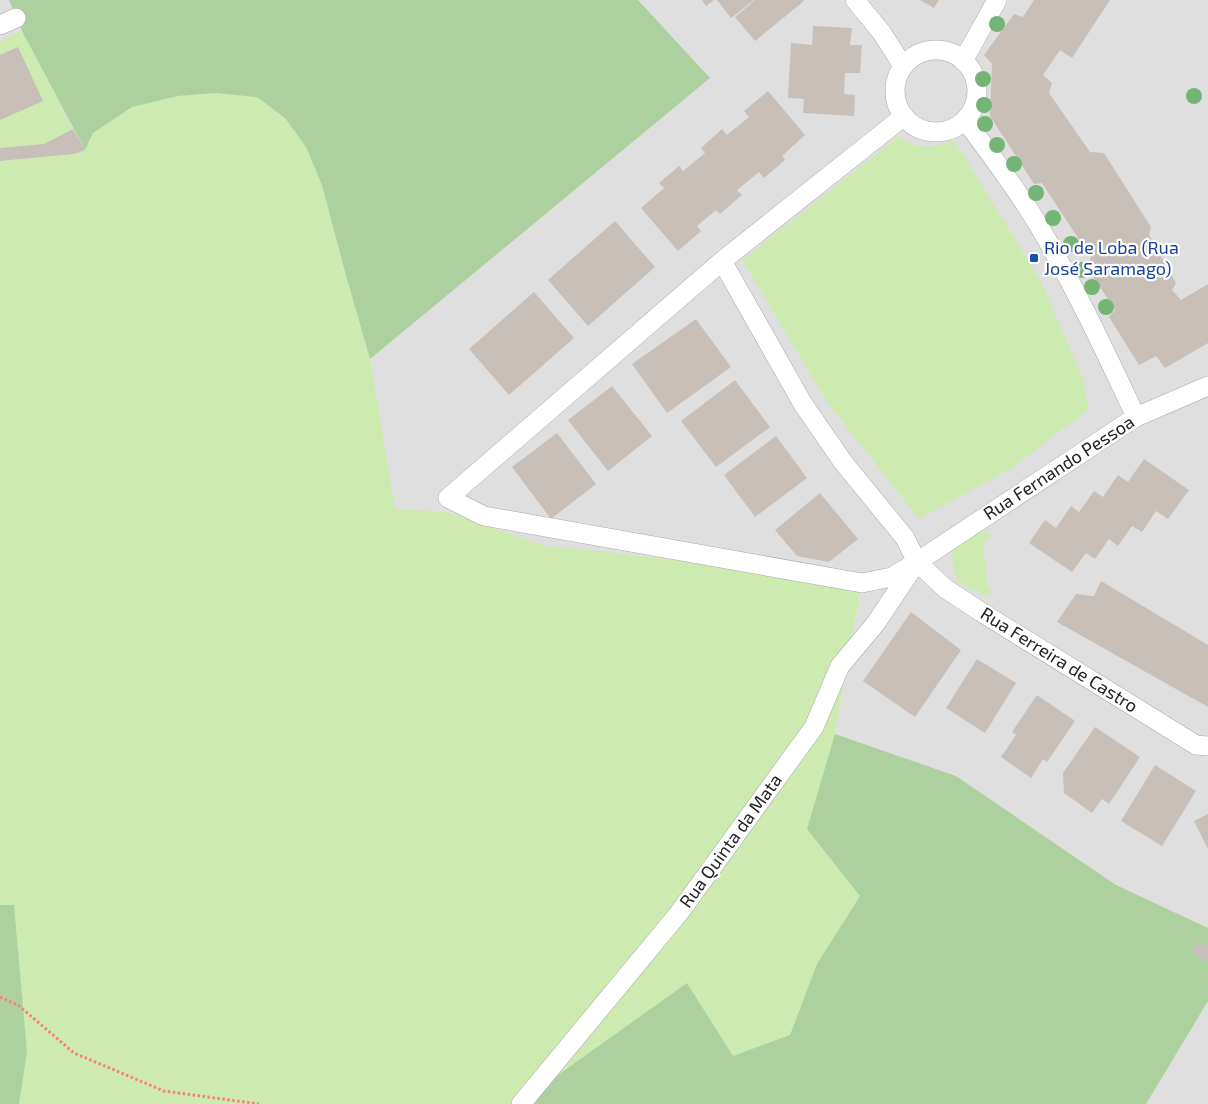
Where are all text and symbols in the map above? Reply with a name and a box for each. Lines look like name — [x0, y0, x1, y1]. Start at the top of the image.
place label: Rio de Loba (Rua José Saramago) — [1044, 236, 1179, 279]
marker: Rio de Loba (Rua José Saramago) — [1028, 252, 1040, 264]
street label: Rua Fernando Pessoa — [979, 410, 1138, 524]
street label: Rua Ferreira de Castro — [977, 602, 1142, 716]
street label: Rua Quinta da Mata — [674, 769, 786, 912]

